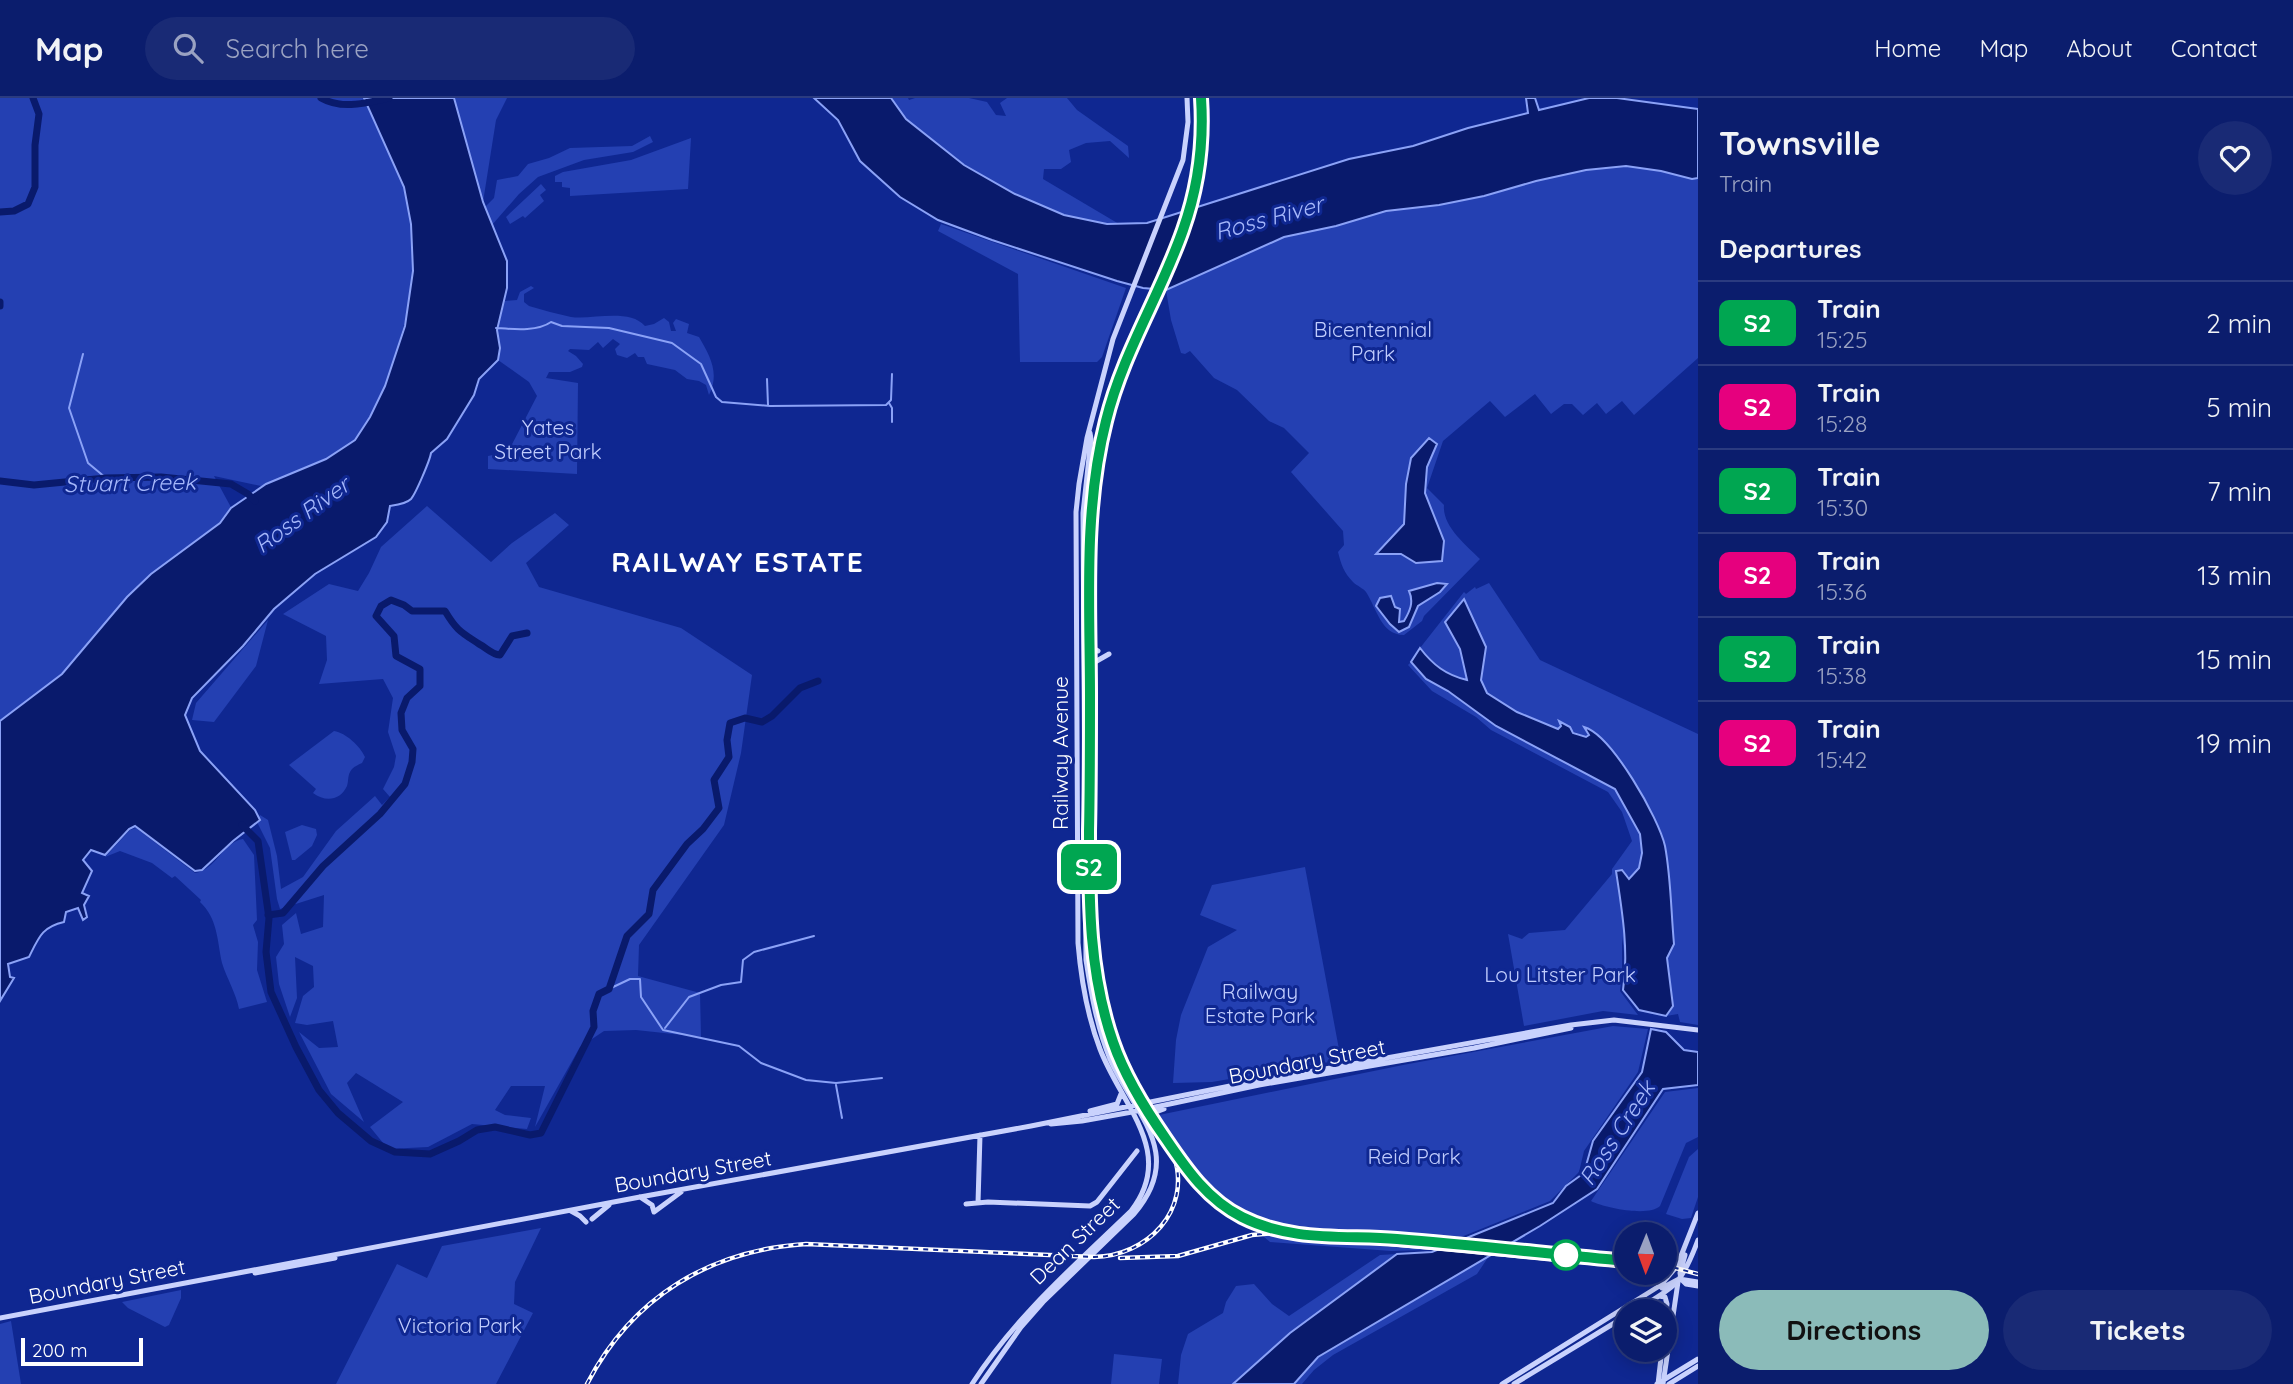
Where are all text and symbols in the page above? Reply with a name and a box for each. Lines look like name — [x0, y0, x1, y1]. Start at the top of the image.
search box — [145, 17, 635, 80]
text: Map — [35, 28, 103, 69]
icon: search — [169, 29, 207, 67]
text: Search here — [225, 32, 369, 65]
text: Home — [1874, 33, 1941, 63]
text: Map — [1979, 33, 2028, 63]
text: About — [2066, 33, 2133, 63]
text: Contact — [2171, 33, 2258, 63]
button: heart — [2198, 121, 2272, 195]
text: Townsville — [1719, 122, 1881, 163]
text: Train — [1719, 169, 1772, 198]
water label: Ross River — [1211, 188, 1329, 246]
text: Departures — [1719, 232, 1862, 265]
text: Train — [1817, 292, 1881, 325]
text: 2 min — [2206, 307, 2272, 340]
text: S2 — [1744, 308, 1771, 338]
park label: Bicentennial Park — [1314, 316, 1432, 366]
text: 15:25 — [1817, 325, 1868, 354]
text: Train — [1817, 376, 1881, 409]
text: 5 min — [2206, 391, 2272, 424]
text: S2 — [1744, 392, 1771, 422]
text: 15:28 — [1817, 409, 1868, 438]
park label: Yates Street Park — [494, 414, 602, 464]
text: Train — [1817, 460, 1881, 493]
water label: Stuart Creek — [64, 467, 198, 498]
water label: Ross River — [248, 468, 358, 559]
text: 7 min — [2207, 475, 2272, 508]
text: S2 — [1744, 476, 1771, 506]
text: 15:30 — [1817, 493, 1868, 522]
district label: RAILWAY ESTATE — [611, 544, 865, 579]
text: Train — [1817, 544, 1881, 577]
text: 13 min — [2197, 559, 2272, 592]
text: S2 — [1744, 560, 1771, 590]
text: 15:36 — [1817, 577, 1867, 606]
text: Train — [1817, 628, 1881, 661]
text: 15 min — [2197, 643, 2272, 676]
text: S2 — [1744, 644, 1771, 674]
text: 15:38 — [1817, 661, 1867, 690]
street label: Railway Avenue — [1047, 676, 1073, 830]
text: Train — [1817, 712, 1881, 745]
text: 19 min — [2196, 727, 2272, 760]
text: S2 — [1744, 728, 1771, 758]
text: 15:42 — [1817, 745, 1867, 774]
line badge: S2 — [1058, 844, 1120, 890]
text: S2 — [1075, 852, 1103, 882]
park label: Lou Litster Park — [1484, 961, 1636, 987]
park label: Railway Estate Park — [1205, 978, 1315, 1028]
street label: Boundary Street — [1226, 1033, 1387, 1089]
water label: Ross Creek — [1572, 1074, 1662, 1190]
park label: Reid Park — [1367, 1143, 1461, 1169]
street label: Boundary Street — [612, 1144, 773, 1198]
street label: Dean Street — [1024, 1191, 1125, 1290]
north arrow — [1614, 1222, 1676, 1284]
map controls — [1614, 1222, 1677, 1362]
unlabelled marker — [1551, 1240, 1581, 1270]
street label: Boundary Street — [26, 1253, 187, 1309]
button: Directions — [1719, 1290, 1989, 1370]
button: Tickets — [2003, 1290, 2272, 1370]
button: layers — [1614, 1299, 1677, 1362]
park label: Victoria Park — [398, 1312, 522, 1338]
scale bar — [21, 1335, 144, 1367]
text: 200 m — [32, 1338, 88, 1362]

